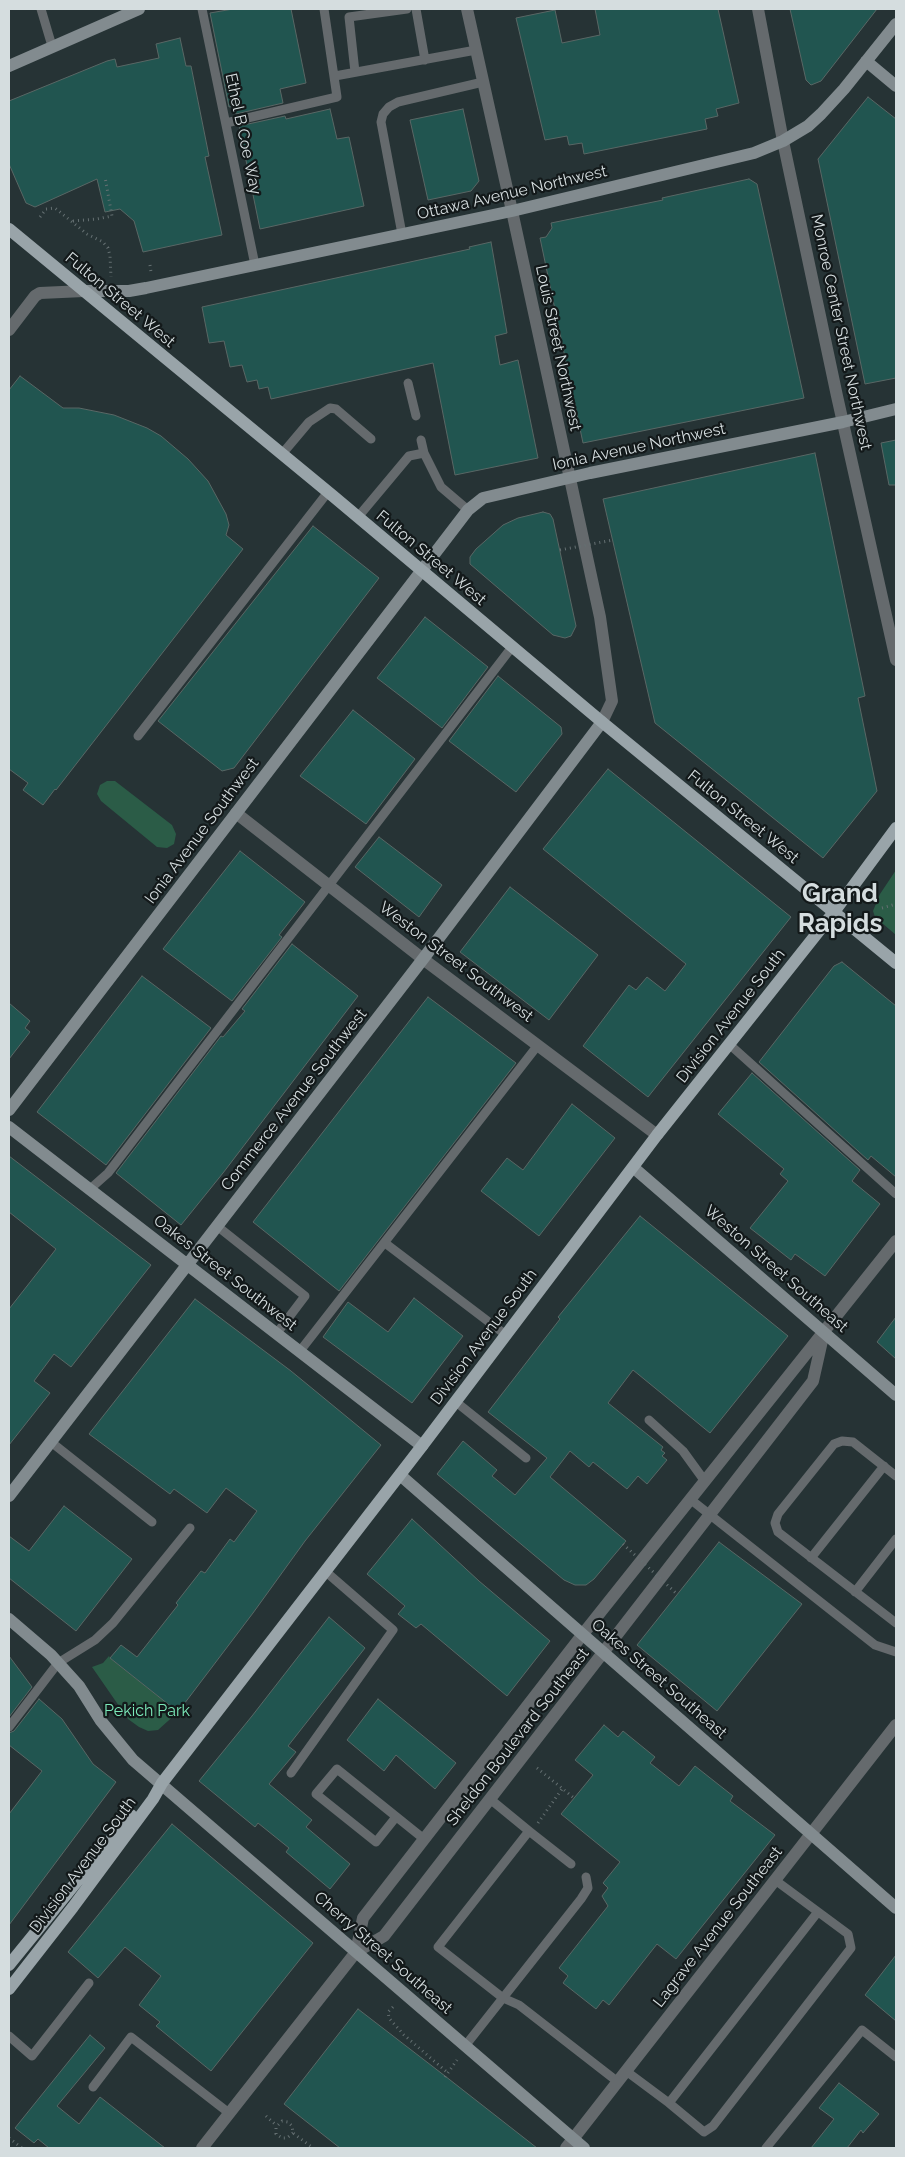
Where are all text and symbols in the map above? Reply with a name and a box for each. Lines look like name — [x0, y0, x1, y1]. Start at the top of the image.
street label: Ethel B Coe Way — [221, 71, 265, 197]
street label: Ottawa Avenue Northwest — [415, 162, 609, 224]
street label: Monroe Center Street Northwest — [807, 212, 875, 452]
street label: Fulton Street West — [61, 248, 179, 352]
street label: Louis Street Northwest — [531, 263, 585, 433]
street label: Ionia Avenue Northwest — [551, 419, 727, 475]
street label: Fulton Street West — [372, 506, 490, 610]
street label: Ionia Avenue Southwest — [141, 754, 263, 908]
street label: Fulton Street West — [684, 766, 802, 868]
district label: Grand Rapids — [798, 878, 882, 940]
street label: Weston Street Southwest — [375, 898, 537, 1026]
street label: Division Avenue South — [673, 945, 789, 1087]
street label: Commerce Avenue Southwest — [217, 1005, 371, 1195]
street label: Weston Street Southeast — [700, 1201, 852, 1337]
street label: Oakes Street Southwest — [149, 1211, 301, 1335]
street label: Division Avenue South — [427, 1265, 541, 1409]
street label: Oakes Street Southeast — [587, 1615, 731, 1743]
street label: Sheldon Boulevard Southeast — [443, 1644, 593, 1830]
park label: Pekich Park — [104, 1701, 190, 1721]
street label: Division Avenue South — [26, 1793, 140, 1937]
street label: Lagrave Avenue Southeast — [649, 1843, 787, 2011]
street label: Cherry Street Southeast — [310, 1888, 456, 2018]

